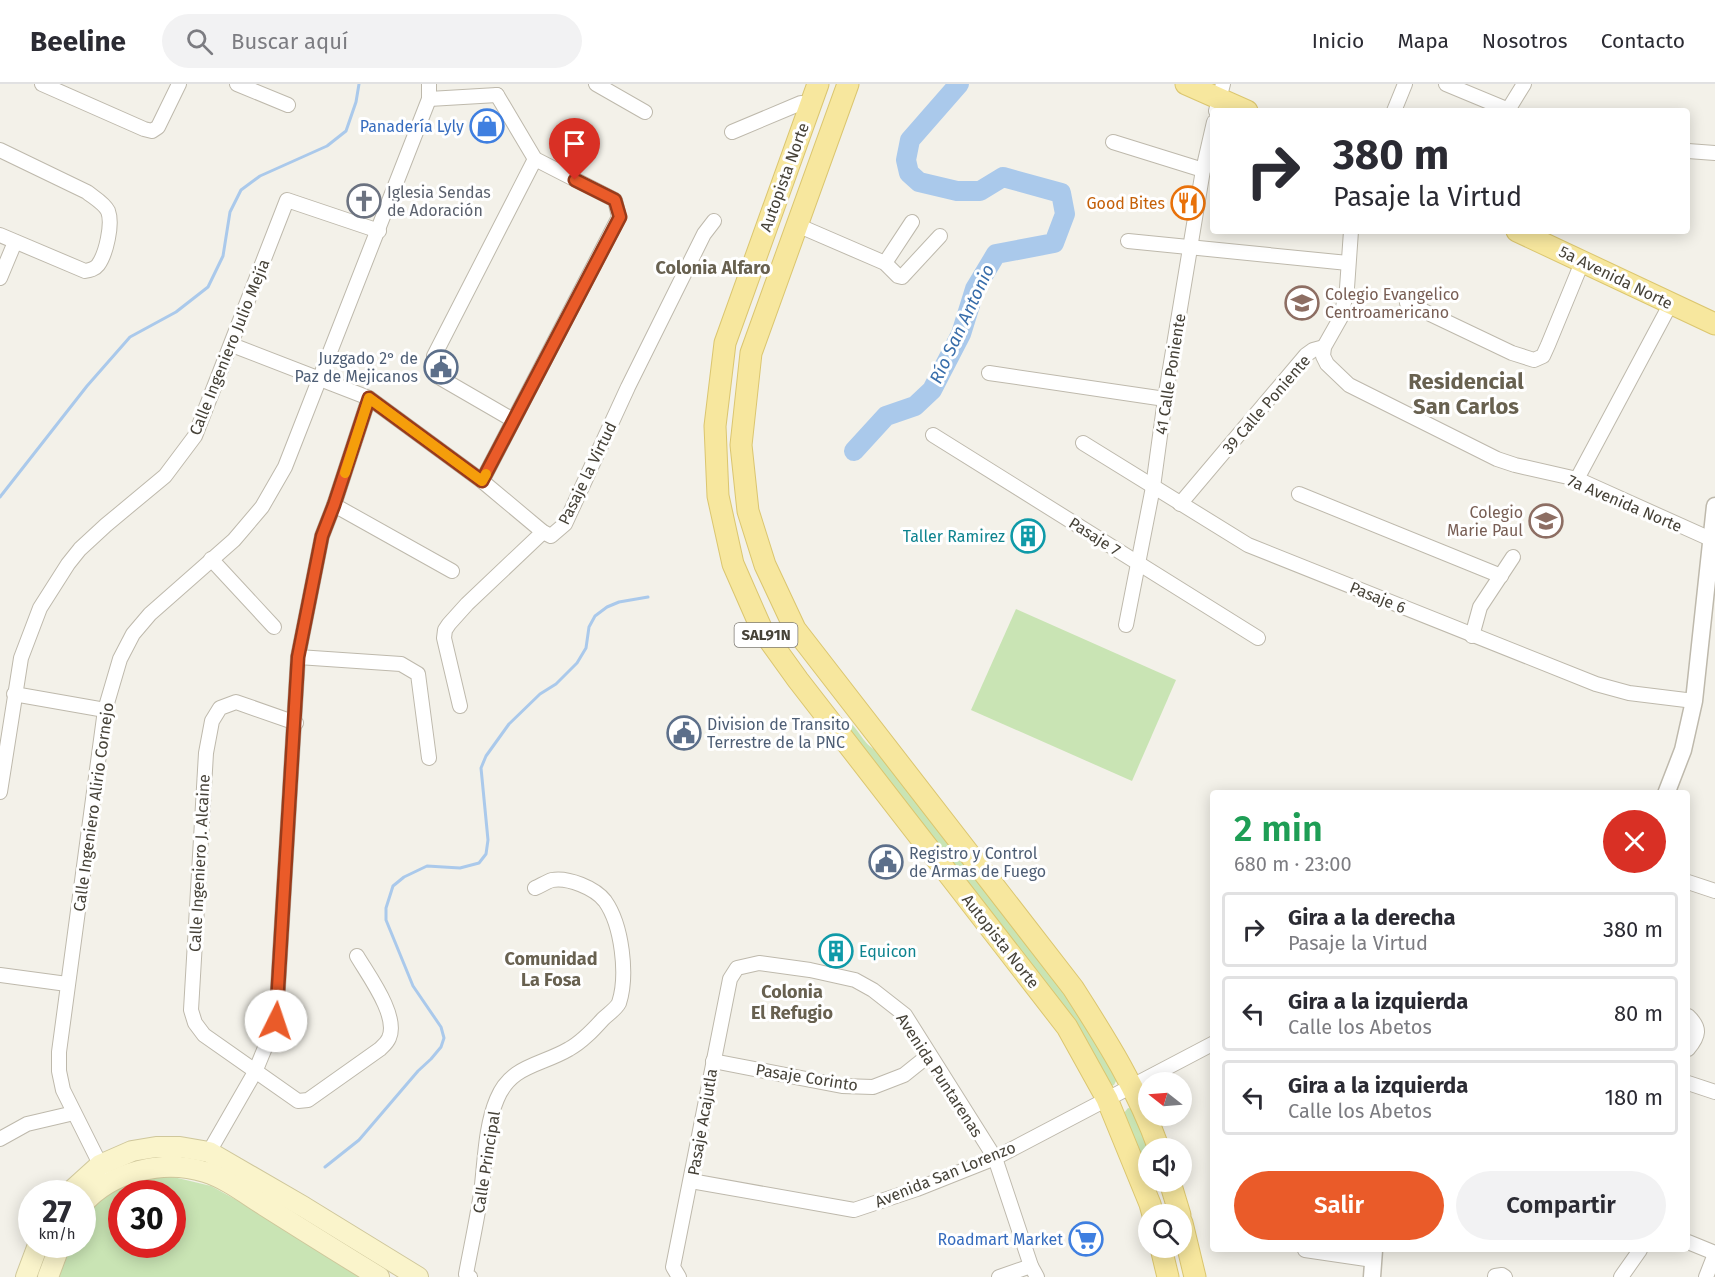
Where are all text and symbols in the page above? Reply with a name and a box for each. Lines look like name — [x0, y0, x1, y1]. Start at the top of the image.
search box — [162, 14, 582, 68]
text: Beeline — [30, 25, 126, 58]
icon: search — [183, 25, 216, 58]
text: Buscar aquí — [231, 28, 348, 55]
text: Inicio — [1312, 28, 1364, 54]
text: Mapa — [1397, 28, 1449, 54]
text: Nosotros — [1482, 28, 1568, 54]
text: Contacto — [1601, 28, 1685, 54]
shop icon: Panadería Lyly — [469, 108, 505, 144]
place label: Panadería Lyly — [360, 117, 464, 136]
pin — [549, 118, 600, 180]
street label: Autopista Norte — [756, 120, 813, 234]
icon: arrive — [558, 127, 591, 160]
text: 380 m — [1333, 130, 1449, 180]
icon: right — [1234, 132, 1312, 210]
text: Pasaje la Virtud — [1333, 181, 1522, 213]
church icon: Iglesia Sendas de Adoración — [346, 183, 382, 219]
place label: Iglesia Sendas de Adoración — [387, 183, 491, 220]
restaurant icon: Good Bites — [1170, 185, 1206, 221]
place label: Good Bites — [1086, 194, 1165, 213]
street label: 5a Avenida Norte — [1556, 242, 1676, 313]
street label: Calle Ingeniero Julio Mejía — [185, 256, 274, 438]
district label: Colonia Alfaro — [656, 257, 770, 279]
water label: Río San Antonio — [925, 261, 999, 387]
school or university icon: Colegio Evangelico Centroamericano — [1284, 285, 1320, 321]
place label: Colegio Evangelico Centroamericano — [1325, 285, 1459, 322]
street label: 41 Calle Poniente — [1152, 312, 1189, 436]
place label: Juzgado 2° de Paz de Mejicanos — [295, 349, 418, 386]
public building icon: Juzgado 2° de Paz de Mejicanos — [423, 349, 459, 385]
street label: 39 Calle Poniente — [1218, 351, 1314, 458]
district label: Residencial San Carlos — [1408, 368, 1524, 420]
street label: Pasaje la Virtud — [554, 419, 621, 528]
street label: 7a Avenida Norte — [1565, 471, 1685, 536]
place label: Colegio Marie Paul — [1447, 503, 1523, 540]
school or university icon: Colegio Marie Paul — [1528, 503, 1564, 539]
street label: Pasaje 7 — [1065, 513, 1124, 560]
building icon: Taller Ramirez — [1010, 518, 1046, 554]
place label: Taller Ramirez — [903, 527, 1005, 546]
street label: Pasaje 6 — [1347, 578, 1409, 617]
road number: SAL91N — [734, 623, 798, 647]
street label: Calle Ingeniero Alirio Cornejo — [69, 701, 118, 913]
public building icon: Division de Transito Terrestre de la PNC — [666, 715, 702, 751]
place label: Division de Transito Terrestre de la PNC — [707, 715, 850, 752]
street label: Calle Ingeniero J. Alcaine — [185, 774, 214, 952]
text: 2 min — [1234, 807, 1323, 851]
button: close — [1603, 810, 1666, 873]
public building icon: Registro y Control de Armas de Fuego — [868, 844, 904, 880]
place label: Registro y Control de Armas de Fuego — [909, 844, 1046, 881]
text: 680 m · 23:00 — [1234, 852, 1352, 876]
street label: Autopista Norte — [958, 890, 1043, 992]
text: Gira a la derecha — [1288, 904, 1456, 931]
icon: right — [1237, 913, 1270, 946]
text: 380 m — [1603, 916, 1663, 943]
text: Pasaje la Virtud — [1288, 931, 1428, 955]
building icon: Equicon — [818, 933, 854, 969]
place label: Equicon — [859, 942, 917, 961]
district label: Comunidad La Fosa — [505, 948, 597, 991]
district label: Colonia El Refugio — [751, 981, 833, 1024]
text: Gira a la izquierda — [1288, 988, 1468, 1015]
position arrow — [244, 989, 308, 1053]
icon: left — [1237, 997, 1270, 1030]
text: 80 m — [1614, 1000, 1663, 1027]
street label: Avenida Puntarenas — [892, 1010, 987, 1141]
text: Calle los Abetos — [1288, 1015, 1432, 1039]
street label: Pasaje Corinto — [754, 1060, 859, 1095]
street label: Pasaje Acajutla — [684, 1067, 721, 1177]
north arrow — [1138, 1072, 1192, 1126]
map controls — [1138, 1072, 1192, 1258]
text: Gira a la izquierda — [1288, 1072, 1468, 1099]
icon: left — [1237, 1081, 1270, 1114]
text: 180 m — [1604, 1084, 1663, 1111]
text: Calle los Abetos — [1288, 1099, 1432, 1123]
street label: Calle Principal — [469, 1109, 504, 1215]
street label: Avenida San Lorenzo — [872, 1138, 1018, 1211]
button: sound — [1138, 1138, 1192, 1192]
button: Salir — [1234, 1171, 1444, 1240]
button: Compartir — [1456, 1171, 1666, 1240]
speed limit sign: 30 — [108, 1180, 186, 1258]
text: 27 — [42, 1194, 72, 1230]
button: search — [1138, 1204, 1192, 1258]
supermarket icon: Roadmart Market — [1068, 1221, 1104, 1257]
text: km/h — [38, 1225, 76, 1243]
place label: Roadmart Market — [938, 1230, 1063, 1249]

